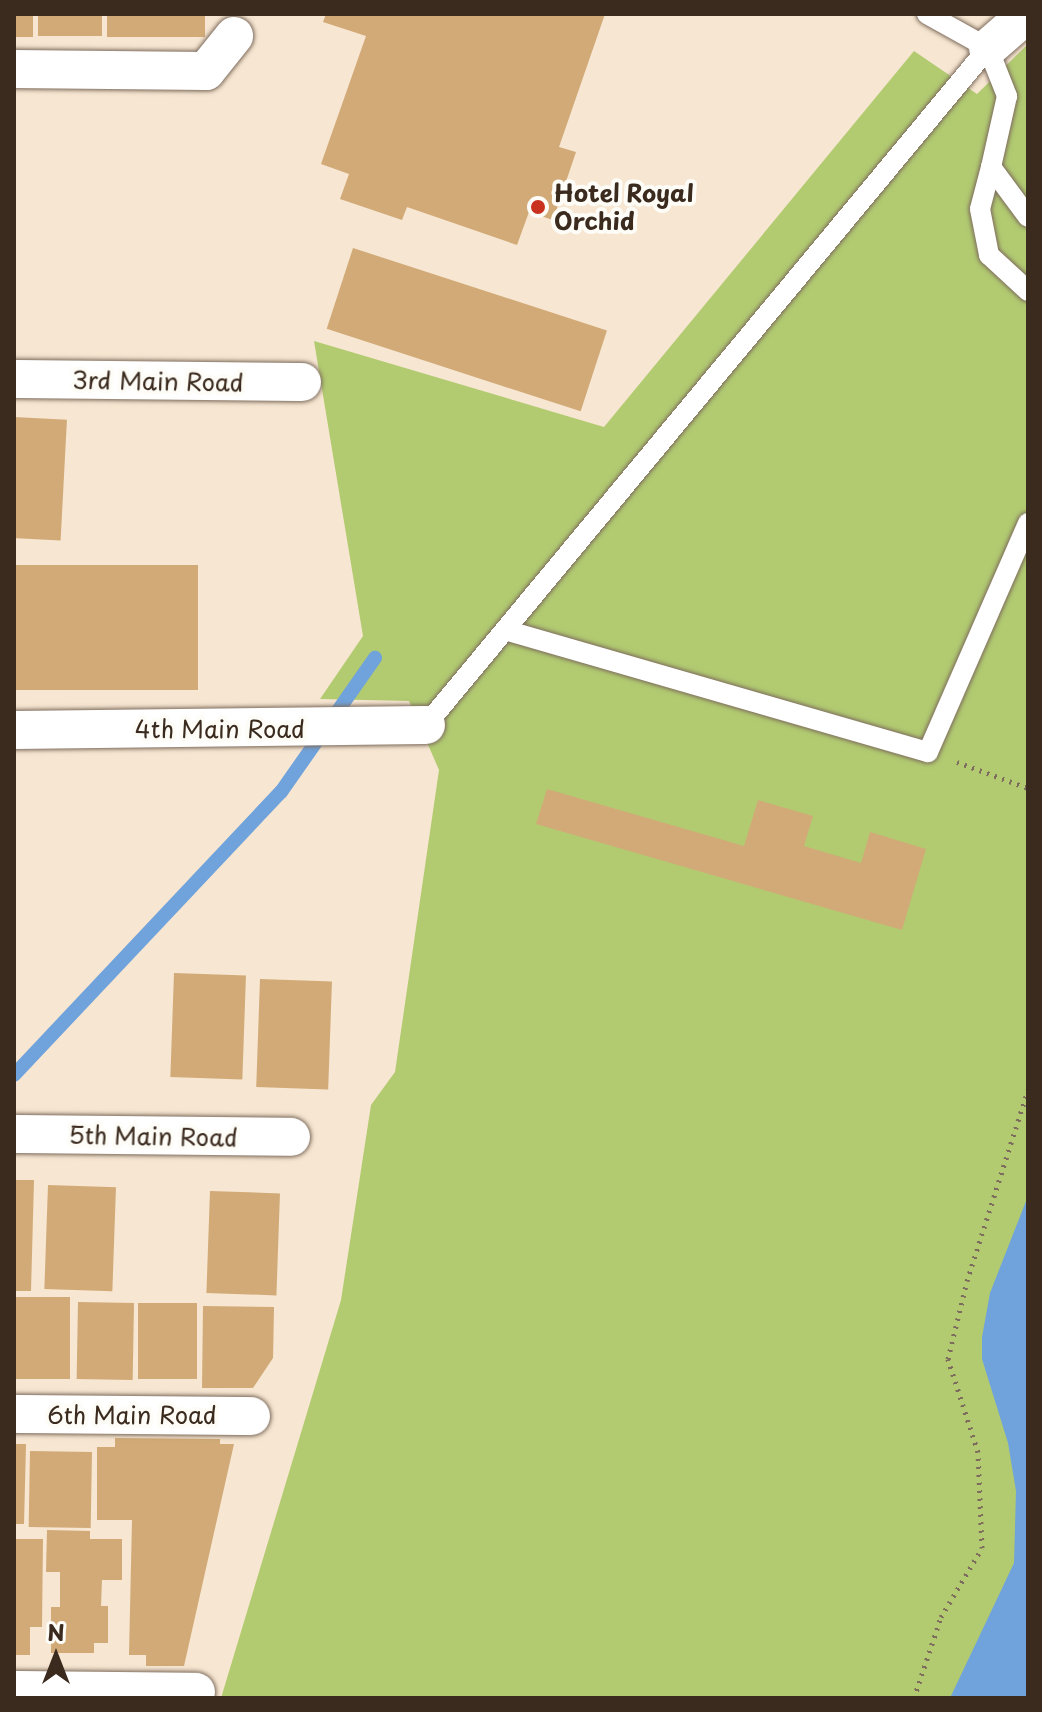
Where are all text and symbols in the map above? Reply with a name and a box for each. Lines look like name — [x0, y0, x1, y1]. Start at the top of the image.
place label: Hotel Royal Orchid — [554, 179, 694, 235]
marker: Hotel Royal Orchid — [529, 198, 547, 216]
street label: 3rd Main Road — [72, 365, 244, 397]
street label: 4th Main Road — [134, 715, 306, 743]
street label: 5th Main Road — [67, 1120, 239, 1152]
street label: 6th Main Road — [46, 1401, 218, 1429]
text: N — [47, 1615, 65, 1648]
north arrow — [16, 1616, 96, 1696]

